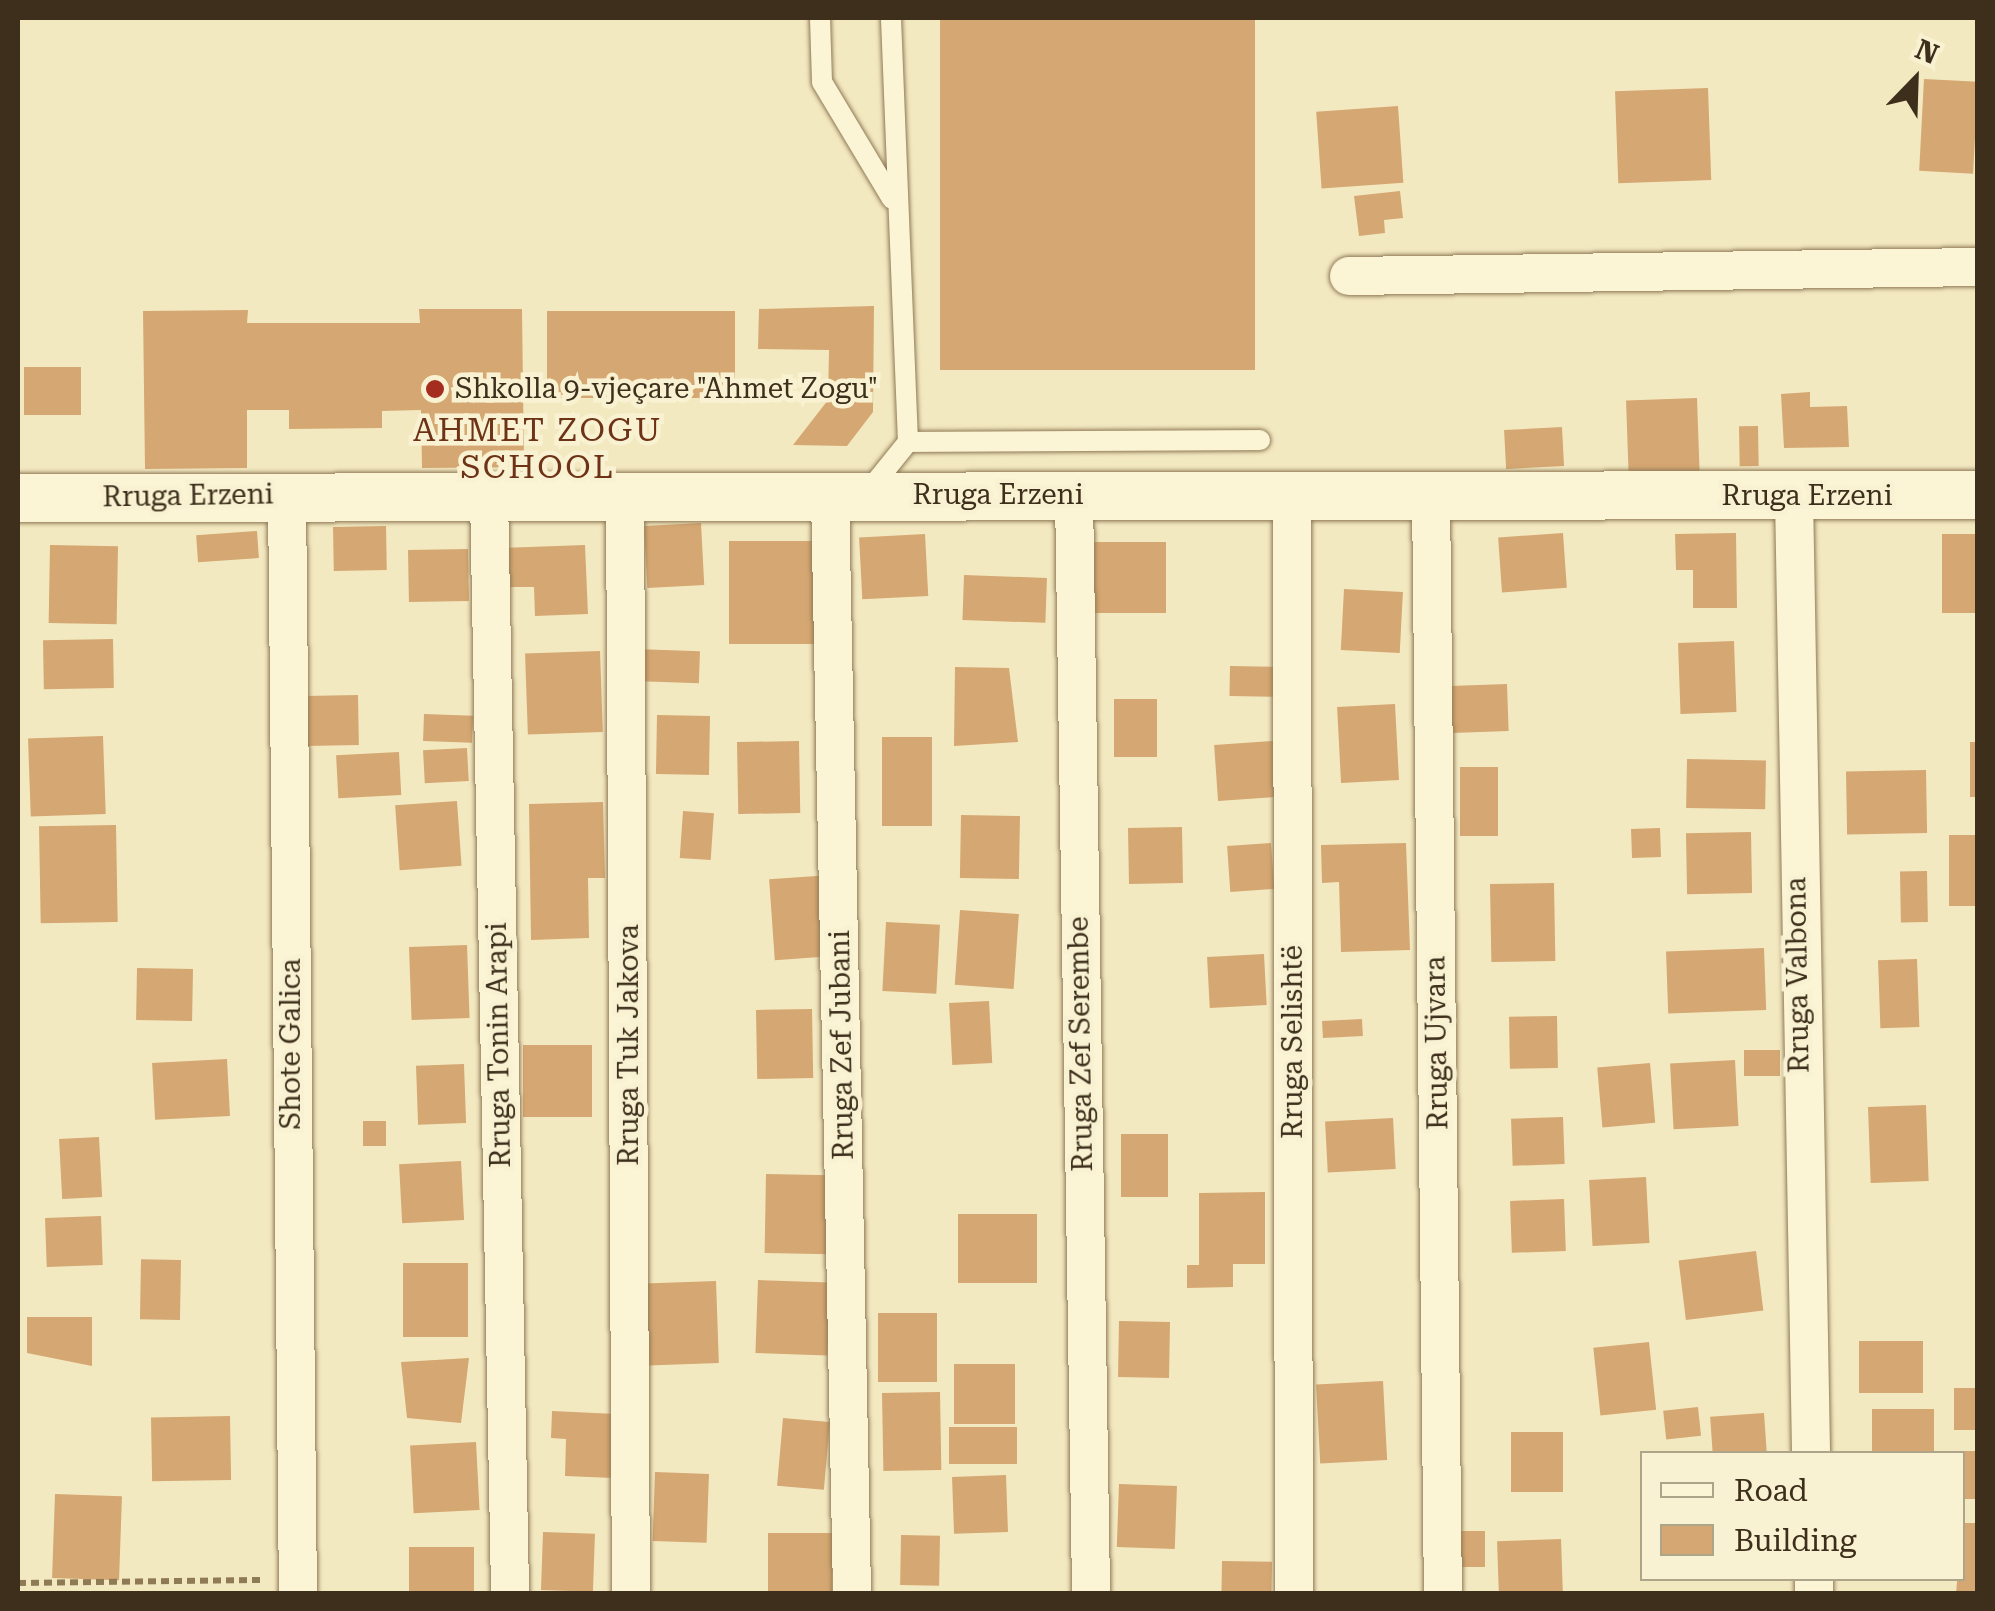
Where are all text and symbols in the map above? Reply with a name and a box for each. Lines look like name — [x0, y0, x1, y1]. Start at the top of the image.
north arrow — [1865, 30, 1965, 130]
text: N — [1911, 33, 1943, 71]
place label: Shkolla 9-vjeçare "Ahmet Zogu" — [455, 372, 878, 406]
marker: Shkolla 9-vjeçare "Ahmet Zogu" — [424, 378, 446, 400]
district label: AHMET ZOGU SCHOOL — [413, 412, 663, 487]
street label: Rruga Erzeni — [102, 478, 274, 514]
street label: Rruga Erzeni — [912, 478, 1084, 512]
street label: Rruga Erzeni — [1721, 479, 1893, 513]
street label: Rruga Valbona — [1779, 877, 1817, 1073]
street label: Rruga Zef Serembe — [1062, 916, 1100, 1172]
street label: Rruga Tonin Arapi — [480, 922, 518, 1168]
street label: Rruga Tuk Jakova — [612, 924, 646, 1166]
street label: Rruga Zef Jubani — [823, 930, 861, 1160]
street label: Rruga Selishtë — [1276, 945, 1310, 1139]
street label: Rruga Ujvara — [1419, 956, 1455, 1130]
street label: Shote Galica — [274, 958, 308, 1130]
legend — [1640, 1451, 1965, 1581]
text: Road — [1734, 1473, 1808, 1508]
text: Building — [1734, 1523, 1857, 1558]

